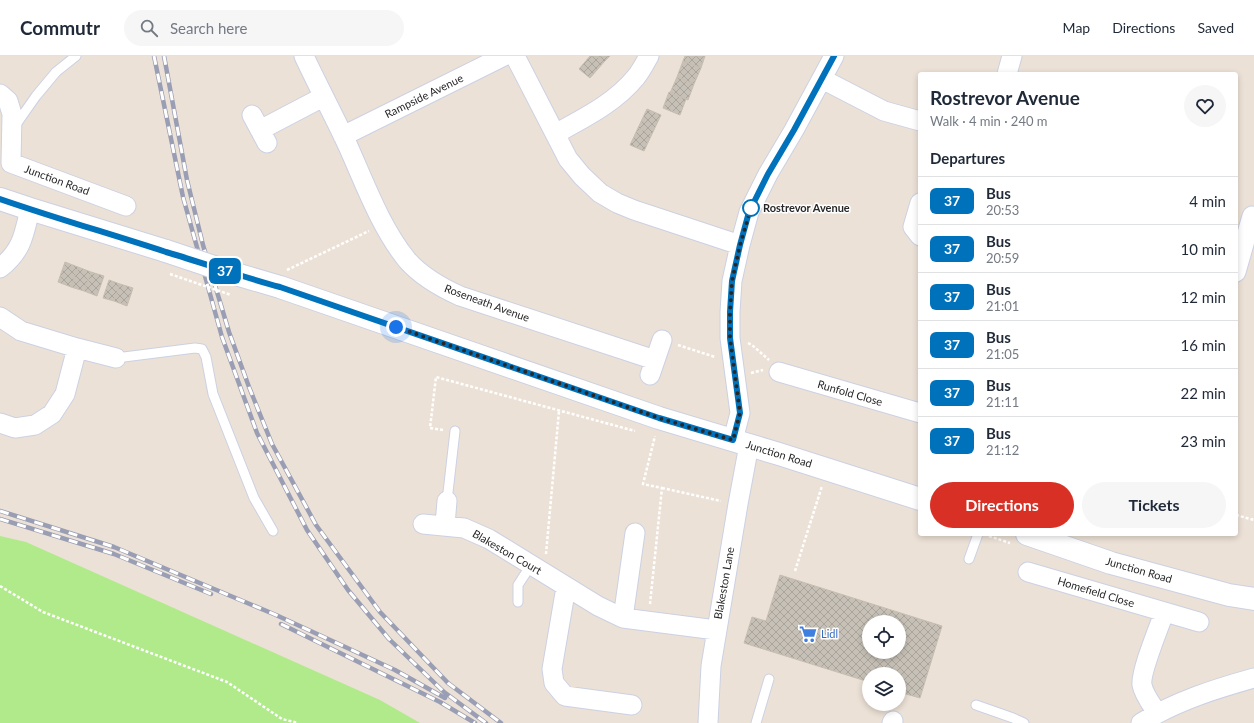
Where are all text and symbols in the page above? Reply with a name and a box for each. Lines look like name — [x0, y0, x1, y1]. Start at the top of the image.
search box — [124, 10, 404, 46]
text: Commutr — [20, 16, 100, 39]
icon: search — [138, 17, 160, 39]
text: Search here — [170, 19, 247, 37]
text: Map — [1063, 19, 1090, 36]
text: Directions — [1112, 19, 1175, 36]
text: Saved — [1197, 19, 1234, 36]
street label: Rampside Avenue — [382, 71, 465, 120]
button: heart — [1184, 85, 1226, 127]
text: Rostrevor Avenue — [930, 86, 1080, 109]
text: Walk · 4 min · 240 m — [930, 113, 1048, 129]
text: Departures — [930, 149, 1005, 167]
street label: Junction Road — [23, 162, 92, 197]
text: Bus — [986, 184, 1011, 202]
text: 37 — [944, 192, 960, 209]
text: 4 min — [1189, 192, 1226, 210]
marker: Rostrevor Avenue — [742, 199, 760, 217]
place label: Rostrevor Avenue — [763, 201, 850, 214]
text: 20:53 — [986, 202, 1019, 218]
text: Bus — [986, 232, 1011, 250]
text: 37 — [944, 240, 960, 257]
text: 10 min — [1180, 240, 1226, 258]
text: 20:59 — [986, 250, 1019, 266]
line badge: 37 — [207, 258, 243, 284]
text: 37 — [217, 262, 233, 279]
text: Bus — [986, 280, 1011, 298]
street label: Roseneath Avenue — [443, 281, 532, 324]
text: 37 — [944, 288, 960, 305]
text: 12 min — [1180, 288, 1226, 306]
text: 21:01 — [986, 298, 1019, 314]
your location — [386, 317, 406, 337]
text: Bus — [986, 328, 1011, 346]
text: 37 — [944, 336, 960, 353]
text: 16 min — [1180, 336, 1226, 354]
text: 21:05 — [986, 346, 1019, 362]
text: Bus — [986, 376, 1011, 394]
street label: Runfold Close — [816, 377, 884, 408]
text: 37 — [944, 384, 960, 401]
text: 22 min — [1180, 384, 1226, 402]
text: 21:11 — [986, 394, 1019, 410]
text: Bus — [986, 424, 1011, 442]
text: 37 — [944, 432, 960, 449]
text: 23 min — [1180, 432, 1226, 450]
street label: Junction Road — [745, 437, 814, 470]
text: 21:12 — [986, 442, 1019, 458]
button: Directions — [930, 482, 1074, 528]
button: Tickets — [1082, 482, 1226, 528]
street label: Blakeston Court — [470, 527, 544, 577]
street label: Blakeston Lane — [711, 546, 736, 620]
street label: Junction Road — [1104, 554, 1174, 585]
street label: Homefield Close — [1056, 574, 1136, 609]
map controls — [862, 615, 906, 711]
button: locate — [862, 615, 906, 659]
supermarket icon: Lidl — [798, 624, 818, 644]
place label: Lidl — [821, 627, 838, 640]
button: layers — [862, 667, 906, 711]

